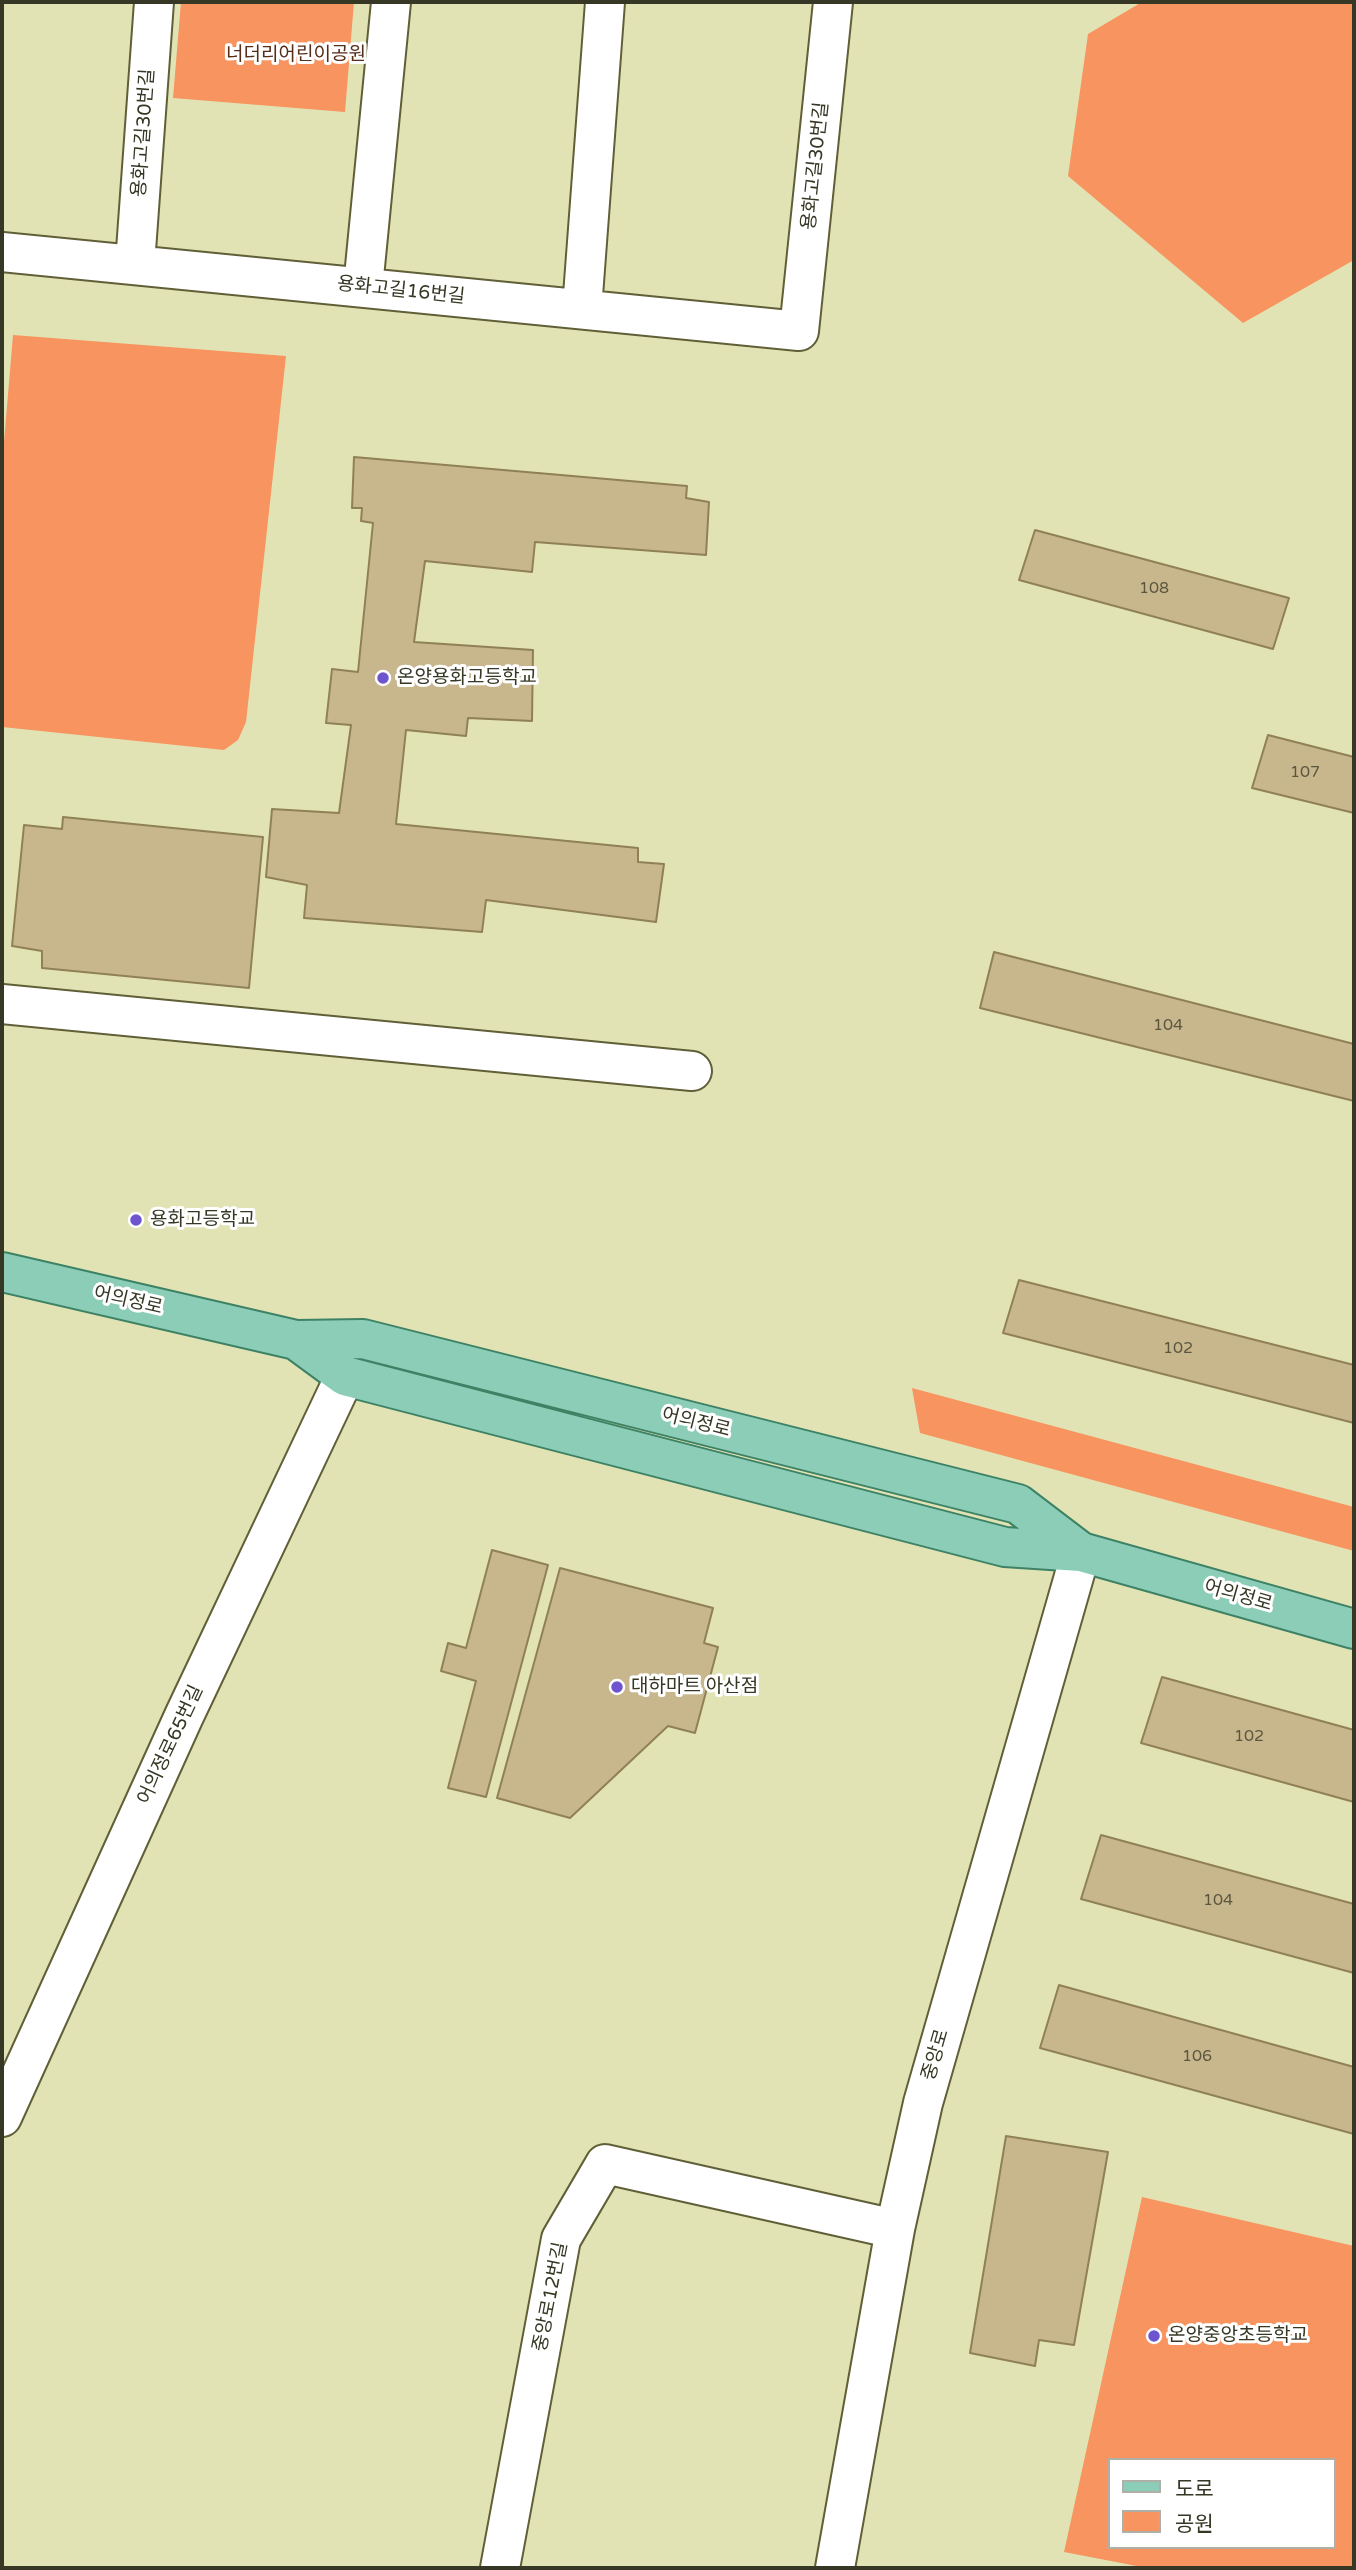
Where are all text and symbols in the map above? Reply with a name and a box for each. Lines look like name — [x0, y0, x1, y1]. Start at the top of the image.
park label: 너더리어린이공원 — [226, 44, 366, 66]
street label: 용화고길30번길 — [128, 68, 160, 198]
street label: 용화고길30번길 — [798, 101, 834, 231]
street label: 용화고길16번길 — [336, 273, 466, 309]
house number: 108 — [1139, 579, 1169, 599]
place label: 온양용화고등학교 — [397, 667, 537, 689]
marker: 온양용화고등학교 — [375, 670, 391, 686]
house number: 107 — [1290, 763, 1320, 783]
house number: 104 — [1153, 1016, 1183, 1036]
place label: 용화고등학교 — [150, 1209, 255, 1231]
marker: 용화고등학교 — [128, 1212, 144, 1228]
street label: 어의정로 — [91, 1282, 165, 1320]
house number: 102 — [1163, 1339, 1193, 1359]
street label: 어의정로 — [659, 1403, 733, 1443]
street label: 어의정로 — [1201, 1575, 1275, 1617]
place label: 대하마트 아산점 — [631, 1676, 758, 1698]
marker: 대하마트 아산점 — [609, 1679, 625, 1695]
street label: 어의정로65번길 — [133, 1682, 209, 1808]
house number: 102 — [1234, 1727, 1264, 1747]
house number: 104 — [1203, 1891, 1233, 1911]
street label: 중앙로 — [918, 2027, 954, 2083]
house number: 106 — [1182, 2047, 1212, 2067]
street label: 중앙로12번길 — [529, 2240, 573, 2354]
place label: 온양중앙초등학교 — [1168, 2325, 1308, 2347]
marker: 온양중앙초등학교 — [1146, 2328, 1162, 2344]
legend — [1108, 2458, 1335, 2549]
text: 도로 — [1175, 2477, 1214, 2502]
text: 공원 — [1175, 2512, 1214, 2537]

